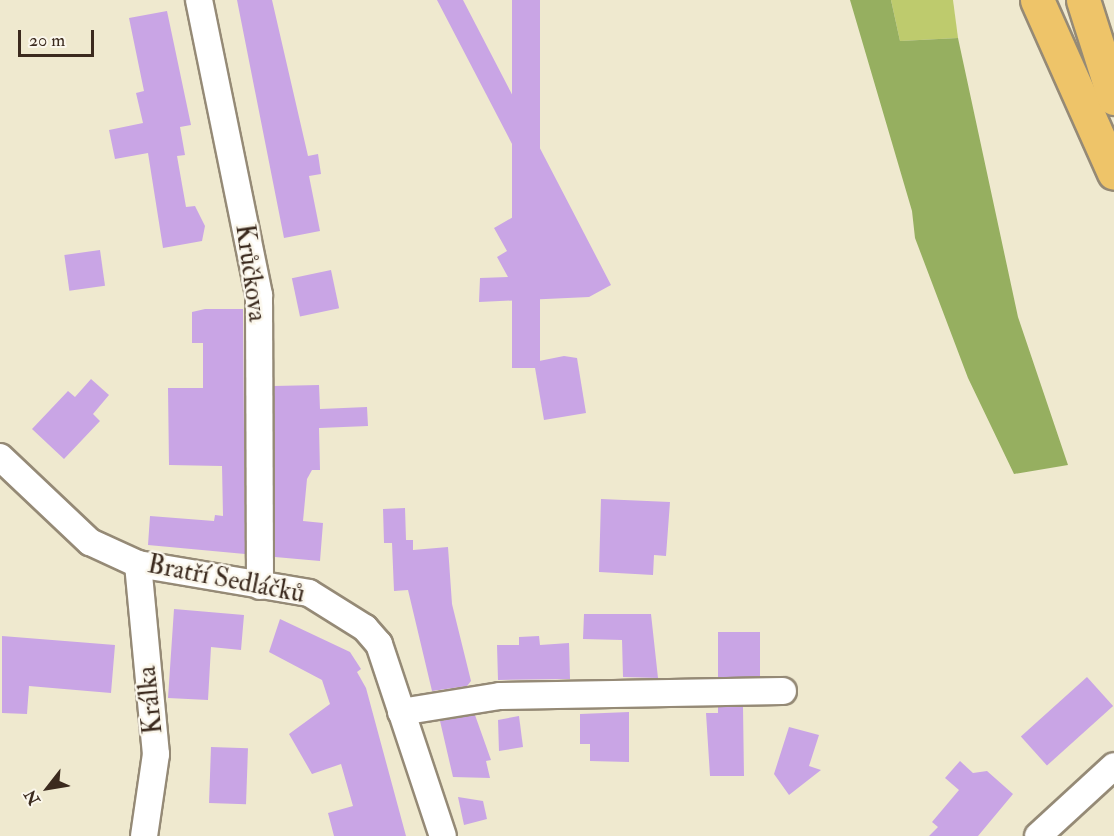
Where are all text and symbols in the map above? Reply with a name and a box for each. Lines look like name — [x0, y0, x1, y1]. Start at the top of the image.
scale bar — [21, 18, 98, 56]
text: 20 m — [29, 29, 65, 52]
street label: Krůčkova — [228, 222, 272, 324]
street label: Bratří Sedláčků — [145, 549, 307, 611]
street label: Králka — [132, 665, 170, 735]
north arrow — [18, 758, 78, 818]
text: N — [20, 786, 45, 809]

